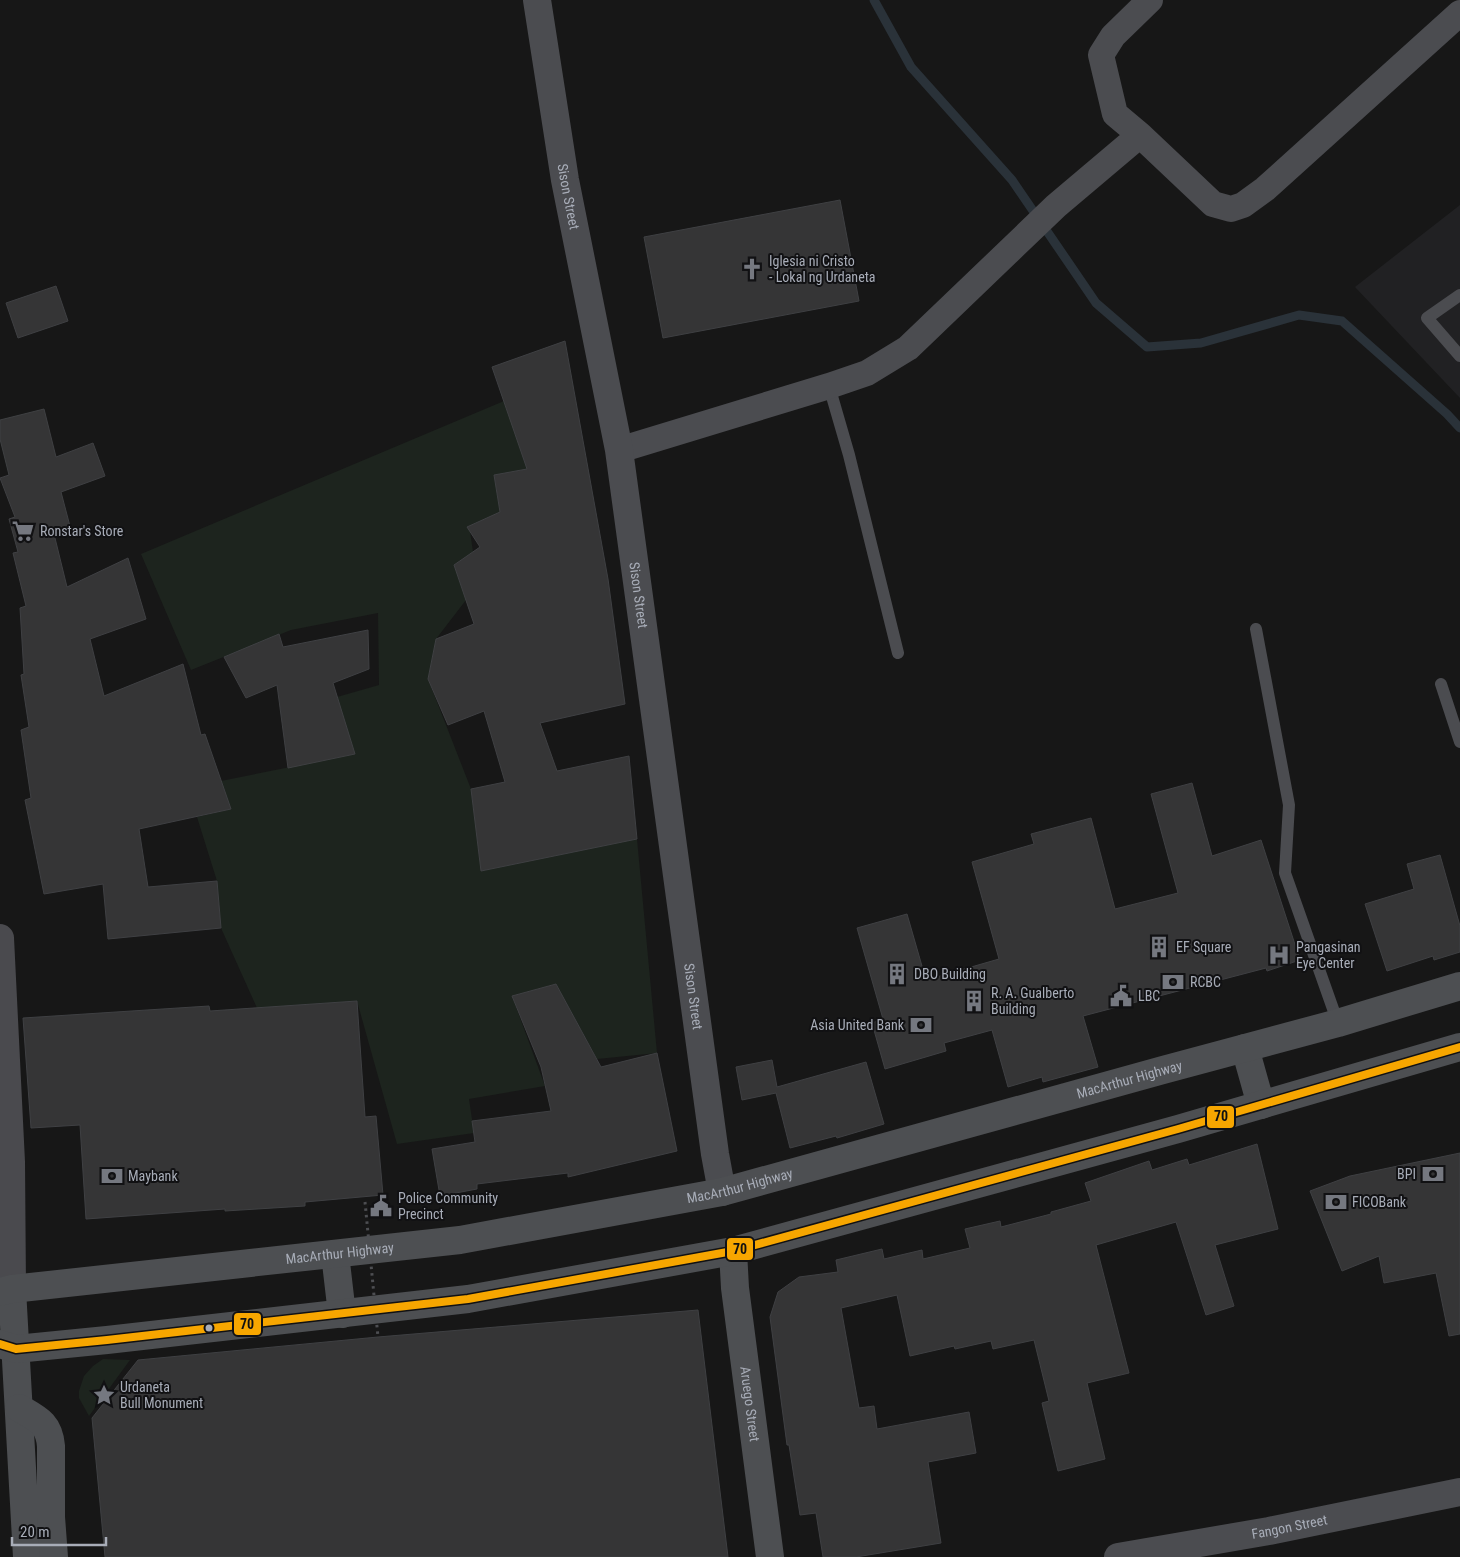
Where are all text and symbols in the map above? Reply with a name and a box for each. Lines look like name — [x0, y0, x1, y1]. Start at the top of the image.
street label: Sison Street — [555, 162, 583, 231]
place label: Iglesia ni Cristo - Lokal ng Urdaneta — [769, 253, 876, 285]
church icon: Iglesia ni Cristo - Lokal ng Urdaneta — [739, 256, 765, 282]
supermarket icon: Ronstar's Store — [10, 518, 36, 544]
place label: Ronstar's Store — [40, 523, 124, 539]
street label: Sison Street — [626, 561, 651, 629]
building icon: EF Square — [1146, 934, 1172, 960]
place label: EF Square — [1176, 939, 1232, 955]
place label: Pangasinan Eye Center — [1296, 939, 1361, 971]
hospital icon: Pangasinan Eye Center — [1266, 942, 1292, 968]
building icon: DBO Building — [884, 961, 910, 987]
street label: Sison Street — [681, 962, 706, 1031]
place label: DBO Building — [914, 966, 986, 982]
bank icon: RCBC — [1160, 969, 1186, 995]
place label: RCBC — [1190, 974, 1221, 990]
public building icon: LBC — [1108, 983, 1134, 1009]
place label: R. A. Gualberto Building — [991, 985, 1074, 1017]
building icon: R. A. Gualberto Building — [961, 988, 987, 1014]
place label: LBC — [1138, 988, 1160, 1004]
bank icon: Asia United Bank — [908, 1012, 934, 1038]
place label: Asia United Bank — [810, 1017, 905, 1033]
street label: MacArthur Highway — [1075, 1057, 1184, 1102]
line badge: 70 — [1206, 1105, 1235, 1129]
text: 70 — [1214, 1108, 1228, 1124]
bank icon: BPI — [1420, 1161, 1446, 1187]
bank icon: Maybank — [99, 1163, 125, 1189]
street label: MacArthur Highway — [685, 1165, 795, 1206]
place label: BPI — [1397, 1166, 1416, 1182]
place label: Maybank — [128, 1168, 178, 1184]
bank icon: FICOBank — [1323, 1189, 1349, 1215]
place label: Police Community Precinct — [398, 1190, 498, 1222]
public building icon: Police Community Precinct — [368, 1193, 394, 1219]
place label: FICOBank — [1352, 1194, 1407, 1210]
line badge: 70 — [726, 1237, 754, 1261]
street label: MacArthur Highway — [285, 1239, 395, 1267]
text: 70 — [733, 1241, 747, 1257]
line badge: 70 — [233, 1312, 262, 1336]
text: 70 — [240, 1316, 254, 1332]
unlabelled marker — [204, 1323, 214, 1333]
street label: Aruego Street — [737, 1365, 763, 1443]
place label: Urdaneta Bull Monument — [120, 1379, 203, 1411]
place icon: Urdaneta Bull Monument — [91, 1382, 117, 1408]
street label: Fangon Street — [1250, 1511, 1329, 1542]
scale bar — [12, 1514, 106, 1546]
text: 20 m — [20, 1523, 50, 1541]

